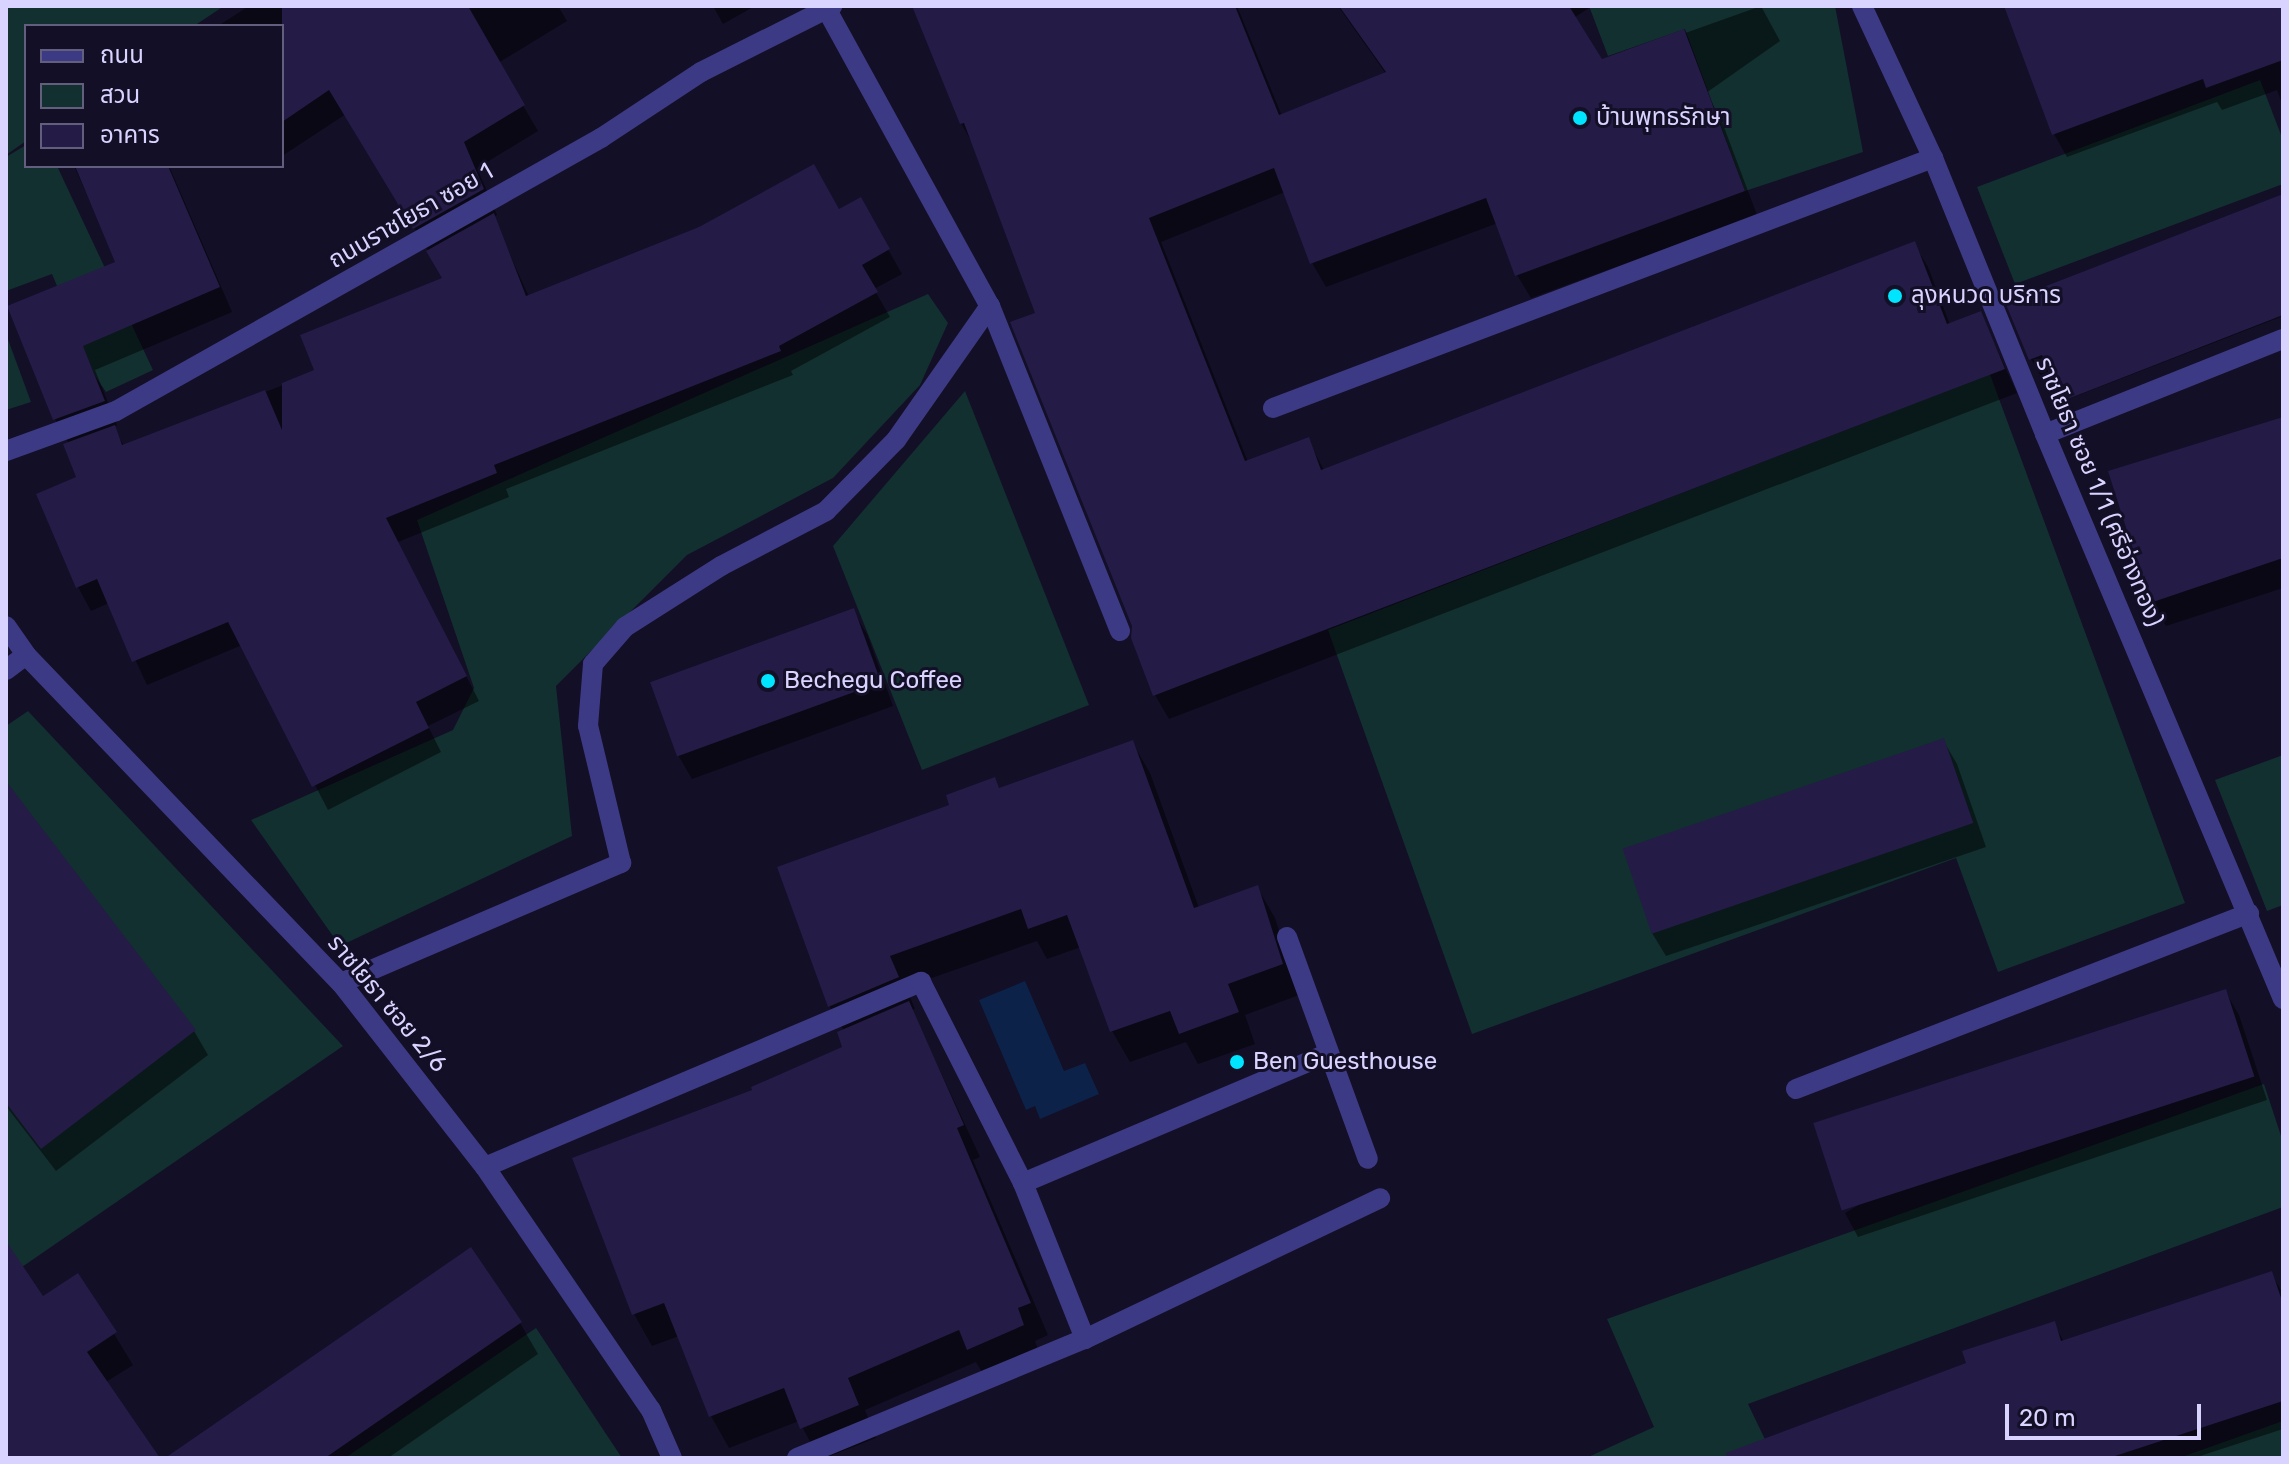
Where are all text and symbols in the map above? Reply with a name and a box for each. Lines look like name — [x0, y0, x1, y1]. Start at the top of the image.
legend — [24, 24, 284, 168]
text: ถนน — [100, 41, 144, 69]
text: สวน — [100, 81, 140, 109]
place label: บ้านพุทธรักษา — [1596, 104, 1731, 132]
marker: บ้านพุทธรักษา — [1571, 109, 1589, 127]
text: อาคาร — [100, 121, 160, 149]
street label: ถนนราชโยธา ซอย 1 — [323, 157, 499, 275]
place label: ลุงหนวด บริการ — [1911, 282, 2061, 310]
marker: ลุงหนวด บริการ — [1886, 287, 1904, 305]
street label: ราชโยธา ซอย 1/1 (ศรีอ่างทอง) — [2029, 353, 2169, 631]
place label: Bechegu Coffee — [784, 667, 962, 695]
marker: Bechegu Coffee — [759, 672, 777, 690]
street label: ราชโยธา ซอย 2/6 — [321, 929, 453, 1079]
place label: Ben Guesthouse — [1253, 1048, 1437, 1076]
marker: Ben Guesthouse — [1228, 1053, 1246, 1071]
scale bar — [2009, 1388, 2205, 1438]
text: 20 m — [2019, 1404, 2076, 1432]

